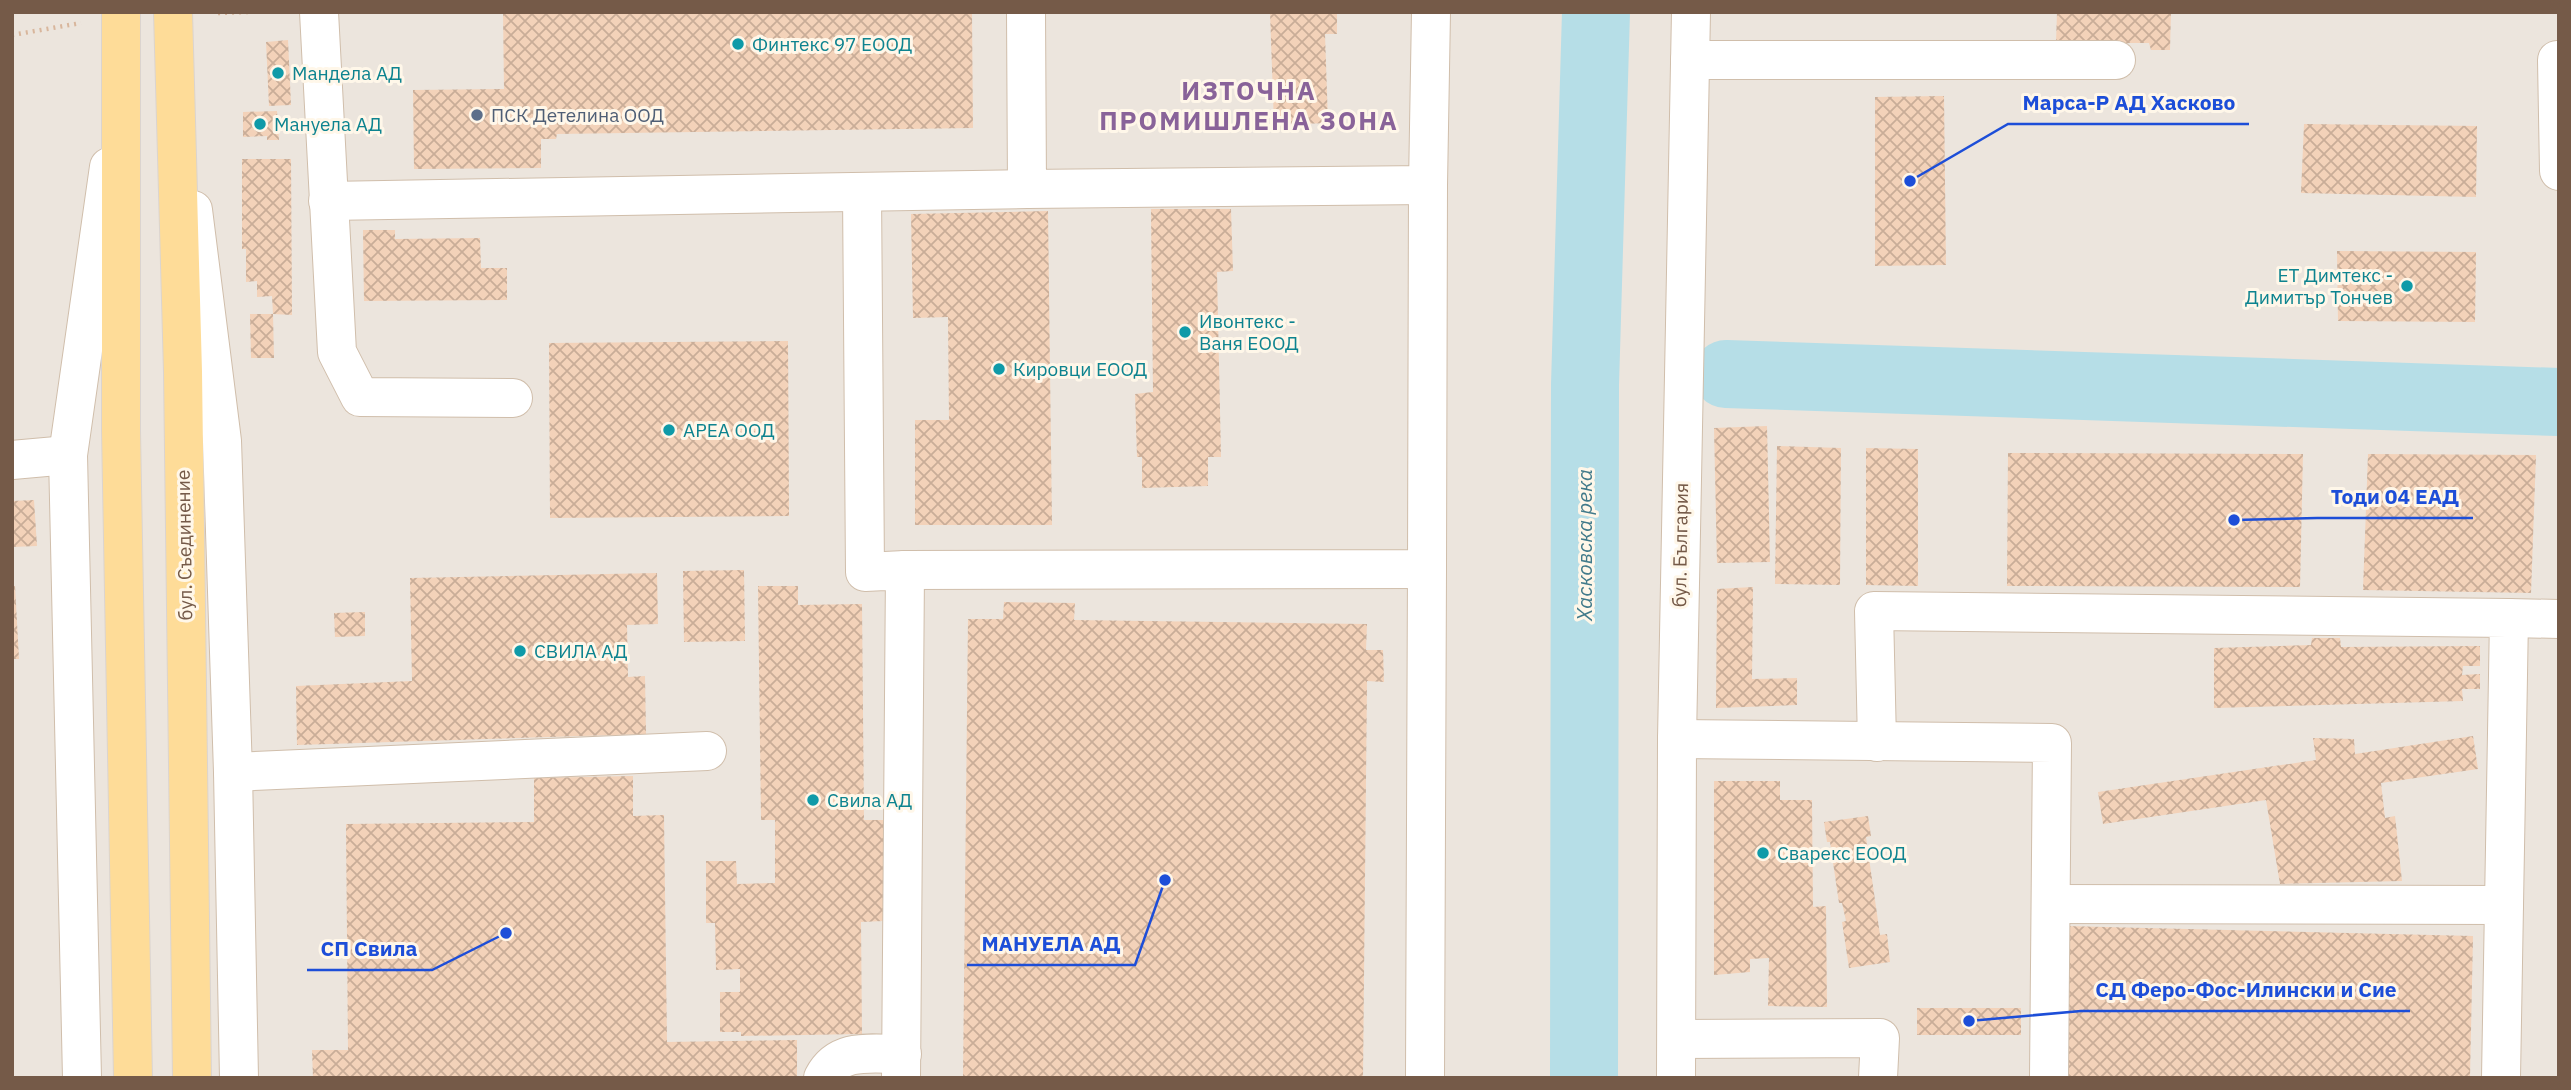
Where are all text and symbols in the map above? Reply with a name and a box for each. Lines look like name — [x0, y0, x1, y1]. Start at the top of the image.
place label: Финтекс 97 ЕООД — [752, 32, 913, 56]
marker: Финтекс 97 ЕООД — [730, 36, 746, 52]
place label: Мандела АД — [292, 61, 402, 85]
marker: Мандела АД — [270, 65, 286, 81]
district label: ИЗТОЧНА ПРОМИШЛЕНА ЗОНА — [1099, 73, 1399, 137]
callout: Марса-Р АД Хасково — [2008, 82, 2249, 124]
text: Марса-Р АД Хасково — [2023, 88, 2236, 116]
place label: ПСК Детелина ООД — [491, 103, 664, 127]
marker: ПСК Детелина ООД — [469, 107, 485, 123]
place label: Мануела АД — [274, 112, 382, 136]
marker: Мануела АД — [252, 116, 268, 132]
place label: ЕТ Димтекс - Димитър Тончев — [2245, 263, 2393, 309]
marker: ЕТ Димтекс - Димитър Тончев — [2399, 278, 2415, 294]
place label: Ивонтекс - Ваня ЕООД — [1199, 309, 1299, 355]
marker: Ивонтекс - Ваня ЕООД — [1177, 324, 1193, 340]
place label: Кировци ЕООД — [1013, 357, 1147, 381]
marker: Кировци ЕООД — [991, 361, 1007, 377]
place label: АРЕА ООД — [683, 418, 775, 442]
marker: АРЕА ООД — [661, 422, 677, 438]
water label: Хасковска река — [1570, 469, 1598, 622]
street label: бул. Съединение — [171, 470, 197, 620]
callout: Тоди 04 ЕАД — [2317, 476, 2473, 518]
text: Тоди 04 ЕАД — [2331, 482, 2459, 510]
street label: бул. България — [1667, 483, 1693, 607]
place label: СВИЛА АД — [534, 639, 628, 663]
marker: СВИЛА АД — [512, 643, 528, 659]
place label: Свила АД — [827, 788, 912, 812]
marker: Свила АД — [805, 792, 821, 808]
place label: Сварекс ЕООД — [1777, 841, 1907, 865]
marker: Сварекс ЕООД — [1755, 845, 1771, 861]
callout: МАНУЕЛА АД — [967, 923, 1135, 965]
callout: СП Свила — [307, 928, 432, 970]
text: МАНУЕЛА АД — [981, 929, 1121, 957]
text: СП Свила — [321, 934, 418, 962]
callout: СД Феро-Фос-Илински и Сие — [2081, 969, 2410, 1011]
text: СД Феро-Фос-Илински и Сие — [2095, 975, 2397, 1003]

